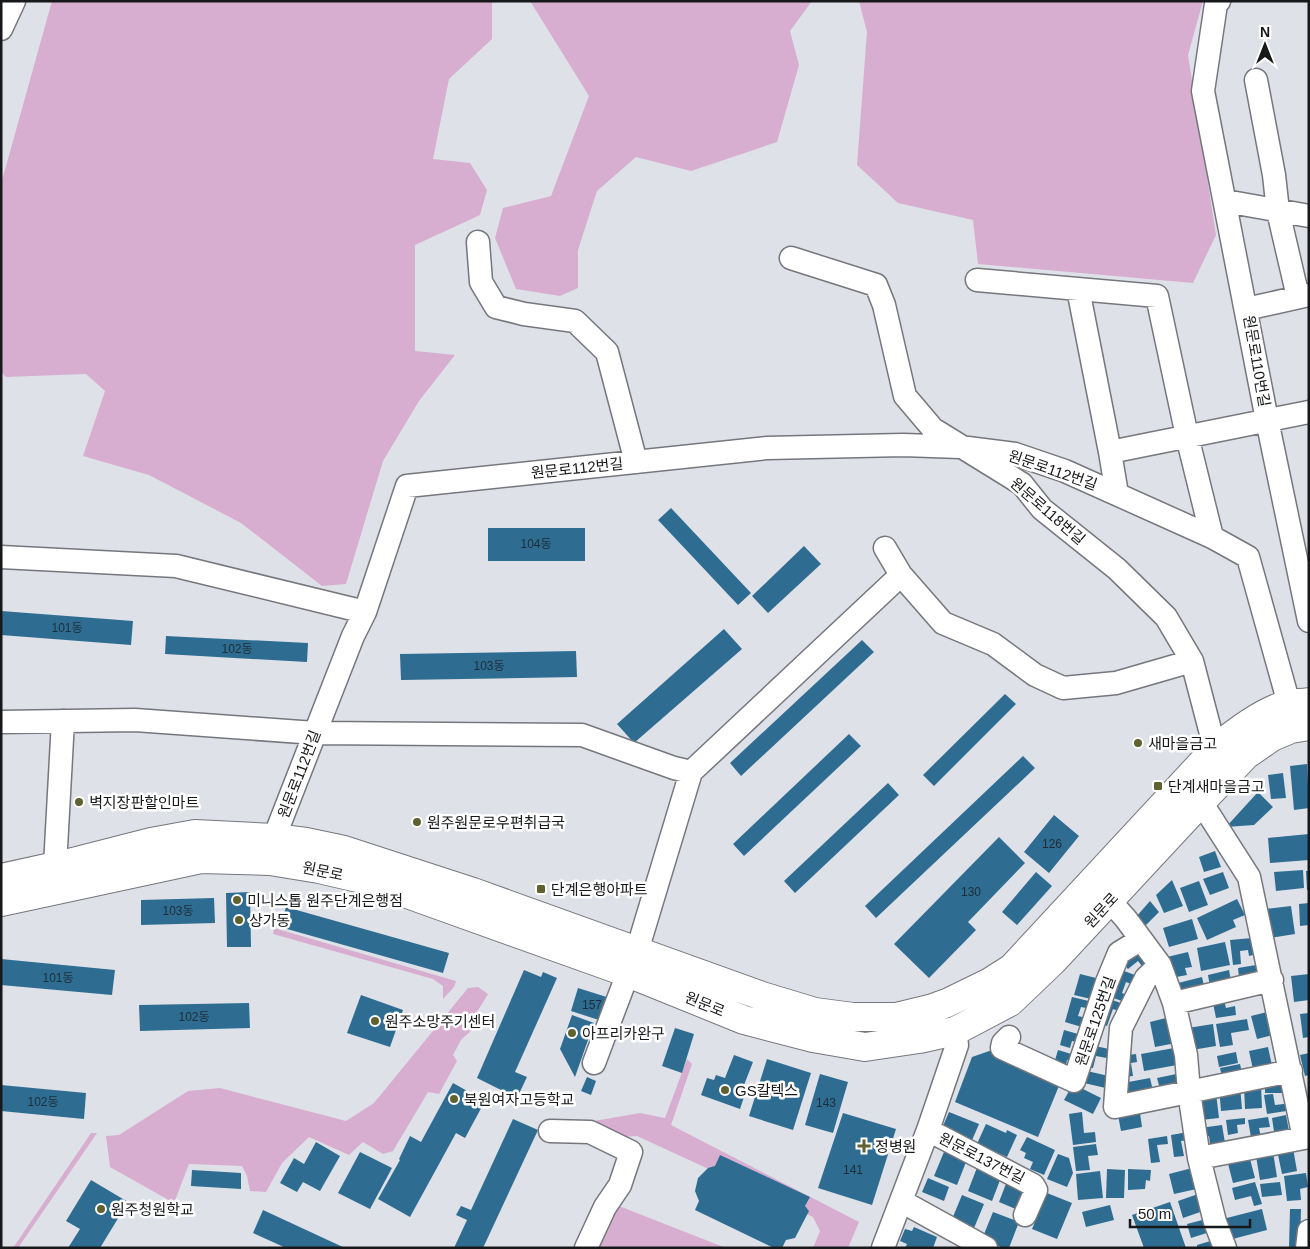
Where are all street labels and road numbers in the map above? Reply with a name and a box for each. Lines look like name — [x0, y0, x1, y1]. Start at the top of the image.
street label: 원문로110번길 — [1241, 314, 1273, 408]
street label: 원문로112번길 — [1006, 447, 1100, 493]
street label: 원문로112번길 — [530, 455, 624, 481]
street label: 원문로118번길 — [1007, 474, 1089, 548]
street label: 원문로112번길 — [274, 728, 324, 820]
street label: 원문로 — [301, 858, 345, 884]
street label: 원문로 — [1081, 889, 1121, 931]
street label: 원문로125번길 — [1072, 974, 1118, 1068]
street label: 원문로 — [683, 988, 727, 1020]
street label: 원문로137번길 — [936, 1129, 1028, 1187]

